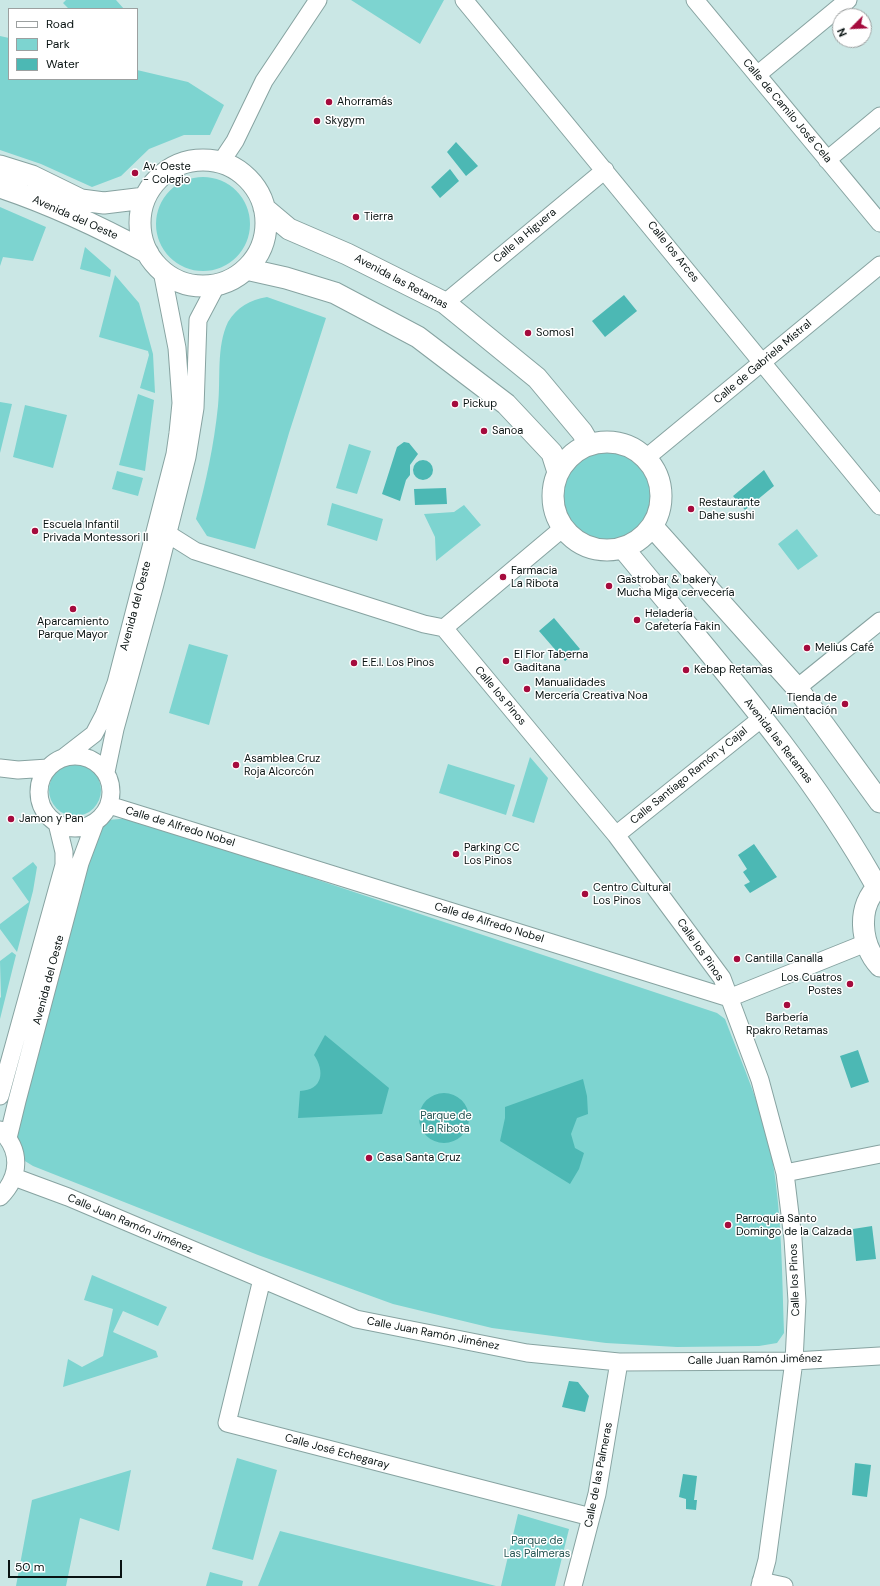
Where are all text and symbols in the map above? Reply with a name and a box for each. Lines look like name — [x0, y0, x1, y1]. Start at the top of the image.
legend — [8, 8, 138, 80]
north arrow — [832, 8, 872, 48]
text: Road — [46, 16, 74, 32]
text: N — [834, 26, 850, 39]
text: Park — [46, 36, 70, 52]
text: Water — [46, 56, 79, 72]
street label: Calle de Camilo José Cela — [740, 56, 834, 166]
place label: Ahorramás — [337, 95, 393, 109]
marker: Ahorramás — [324, 97, 334, 107]
place label: Skygym — [325, 114, 365, 128]
marker: Skygym — [312, 116, 322, 126]
place label: Av. Oeste - Colegio — [143, 160, 191, 186]
marker: Av. Oeste - Colegio — [130, 168, 140, 178]
street label: Avenida del Oeste — [30, 193, 120, 243]
street label: Calle la Higuera — [491, 206, 559, 266]
place label: Tierra — [364, 210, 393, 224]
marker: Tierra — [351, 212, 361, 222]
street label: Calle los Arces — [644, 219, 702, 285]
street label: Avenida las Retamas — [352, 252, 450, 312]
street label: Calle de Gabriela Mistral — [711, 317, 815, 407]
place label: Somos1 — [536, 326, 574, 340]
marker: Somos1 — [523, 328, 533, 338]
place label: Pickup — [463, 397, 497, 411]
marker: Pickup — [450, 399, 460, 409]
place label: Sanoa — [492, 424, 523, 438]
marker: Sanoa — [479, 426, 489, 436]
place label: Restaurante Dahe sushi — [699, 496, 760, 522]
marker: Restaurante Dahe sushi — [686, 504, 696, 514]
place label: Escuela Infantil Privada Montessori II — [43, 518, 148, 544]
marker: Escuela Infantil Privada Montessori II — [30, 526, 40, 536]
street label: Avenida del Oeste — [118, 560, 154, 652]
place label: Farmacia La Ribota — [511, 564, 558, 590]
marker: Farmacia La Ribota — [498, 572, 508, 582]
place label: Gastrobar & bakery Mucha Miga cervecería — [617, 573, 734, 599]
marker: Gastrobar & bakery Mucha Miga cervecería — [604, 581, 614, 591]
marker: Aparcamiento Parque Mayor — [68, 604, 78, 614]
place label: Heladería Cafetería Fakin — [645, 607, 720, 633]
place label: Aparcamiento Parque Mayor — [37, 615, 109, 641]
marker: Heladería Cafetería Fakin — [632, 615, 642, 625]
place label: Melius Café — [815, 641, 874, 655]
marker: Melius Café — [802, 643, 812, 653]
place label: El Flor Taberna Gaditana — [514, 648, 588, 674]
place label: E.E.I. Los Pinos — [362, 656, 434, 670]
marker: El Flor Taberna Gaditana — [501, 656, 511, 666]
marker: E.E.I. Los Pinos — [349, 658, 359, 668]
place label: Kebap Retamas — [694, 663, 773, 677]
street label: Calle los Pinos — [472, 664, 528, 728]
marker: Kebap Retamas — [681, 665, 691, 675]
place label: Manualidades Mercería Creativa Noa — [535, 676, 648, 702]
marker: Manualidades Mercería Creativa Noa — [522, 684, 532, 694]
place label: Tienda de Alimentación — [770, 691, 837, 717]
street label: Avenida las Retamas — [741, 696, 815, 786]
marker: Tienda de Alimentación — [840, 699, 850, 709]
street label: Calle Santiago Ramón y Cajal — [628, 725, 750, 827]
place label: Asamblea Cruz Roja Alcorcón — [244, 752, 320, 778]
marker: Asamblea Cruz Roja Alcorcón — [231, 760, 241, 770]
street label: Calle de Alfredo Nobel — [124, 804, 236, 850]
place label: Jamon y Pan — [19, 812, 84, 826]
marker: Jamon y Pan — [6, 814, 16, 824]
place label: Parking CC Los Pinos — [464, 841, 520, 867]
marker: Parking CC Los Pinos — [451, 849, 461, 859]
place label: Centro Cultural Los Pinos — [593, 881, 671, 907]
marker: Centro Cultural Los Pinos — [580, 889, 590, 899]
street label: Calle de Alfredo Nobel — [433, 900, 545, 946]
street label: Calle los Pinos — [674, 916, 726, 984]
street label: Avenida del Oeste — [31, 934, 67, 1026]
place label: Cantilla Canalla — [745, 952, 823, 966]
marker: Cantilla Canalla — [732, 954, 742, 964]
place label: Los Cuatros Postes — [781, 971, 842, 997]
marker: Los Cuatros Postes — [845, 979, 855, 989]
marker: Barbería Rpakro Retamas — [782, 1000, 792, 1010]
place label: Barbería Rpakro Retamas — [746, 1011, 828, 1037]
park label: Parque de La Ribota — [420, 1109, 472, 1135]
place label: Casa Santa Cruz — [377, 1151, 461, 1165]
marker: Casa Santa Cruz — [364, 1153, 374, 1163]
street label: Calle Juan Ramón Jiménez — [65, 1192, 195, 1256]
place label: Parroquia Santo Domingo de la Calzada — [736, 1212, 852, 1238]
marker: Parroquia Santo Domingo de la Calzada — [723, 1220, 733, 1230]
street label: Calle los Pinos — [787, 1243, 803, 1317]
street label: Calle Juan Ramón Jiménez — [366, 1315, 500, 1353]
street label: Calle Juan Ramón Jiménez — [688, 1352, 822, 1368]
street label: Calle de las Palmeras — [582, 1421, 616, 1529]
street label: Calle José Echegaray — [283, 1432, 391, 1472]
park label: Parque de Las Palmeras — [504, 1534, 570, 1560]
scale bar — [10, 1552, 124, 1578]
text: 50 m — [15, 1559, 44, 1575]

